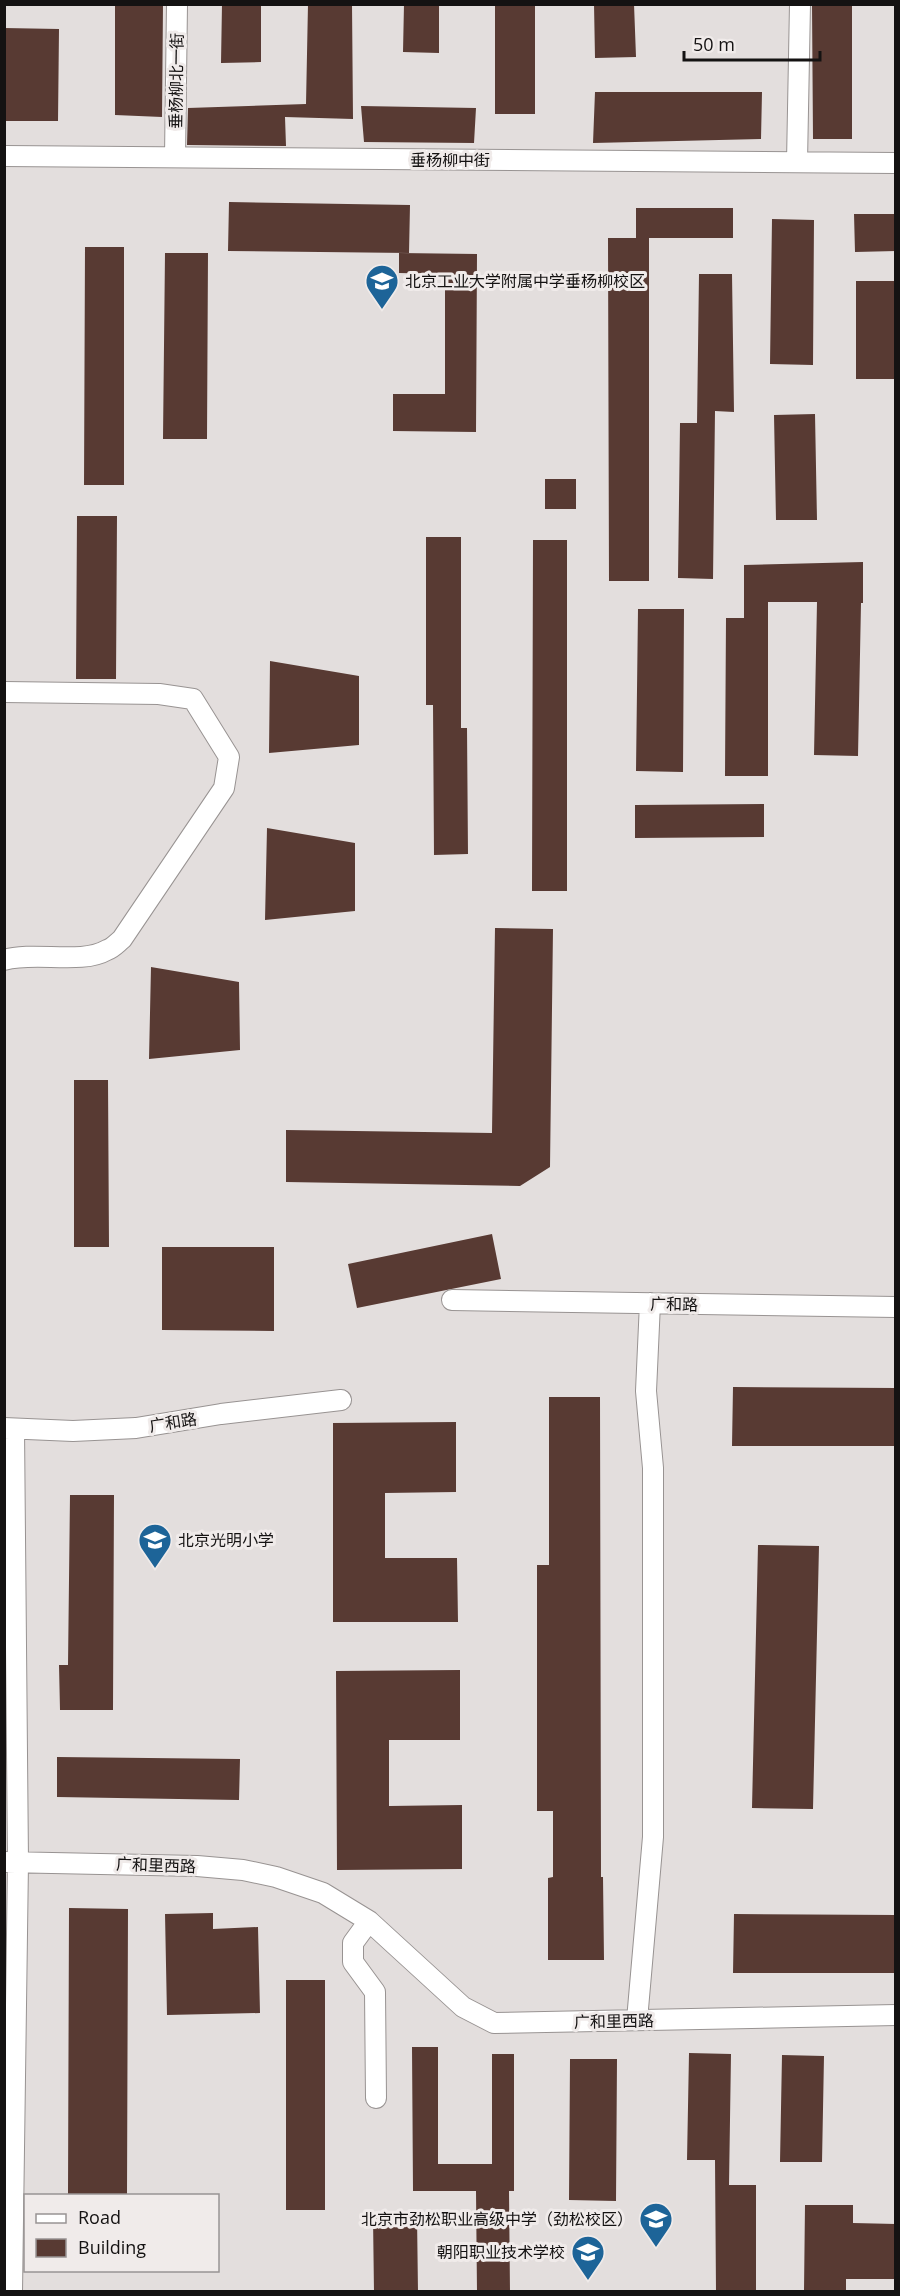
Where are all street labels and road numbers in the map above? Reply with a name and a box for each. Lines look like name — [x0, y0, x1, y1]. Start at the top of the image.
street label: 垂杨柳北一街 — [164, 33, 188, 129]
street label: 垂杨柳中街 — [410, 149, 490, 171]
street label: 广和路 — [650, 1293, 698, 1315]
street label: 广和路 — [148, 1407, 198, 1437]
street label: 广和里西路 — [116, 1853, 196, 1877]
street label: 广和里西路 — [574, 2009, 654, 2033]

